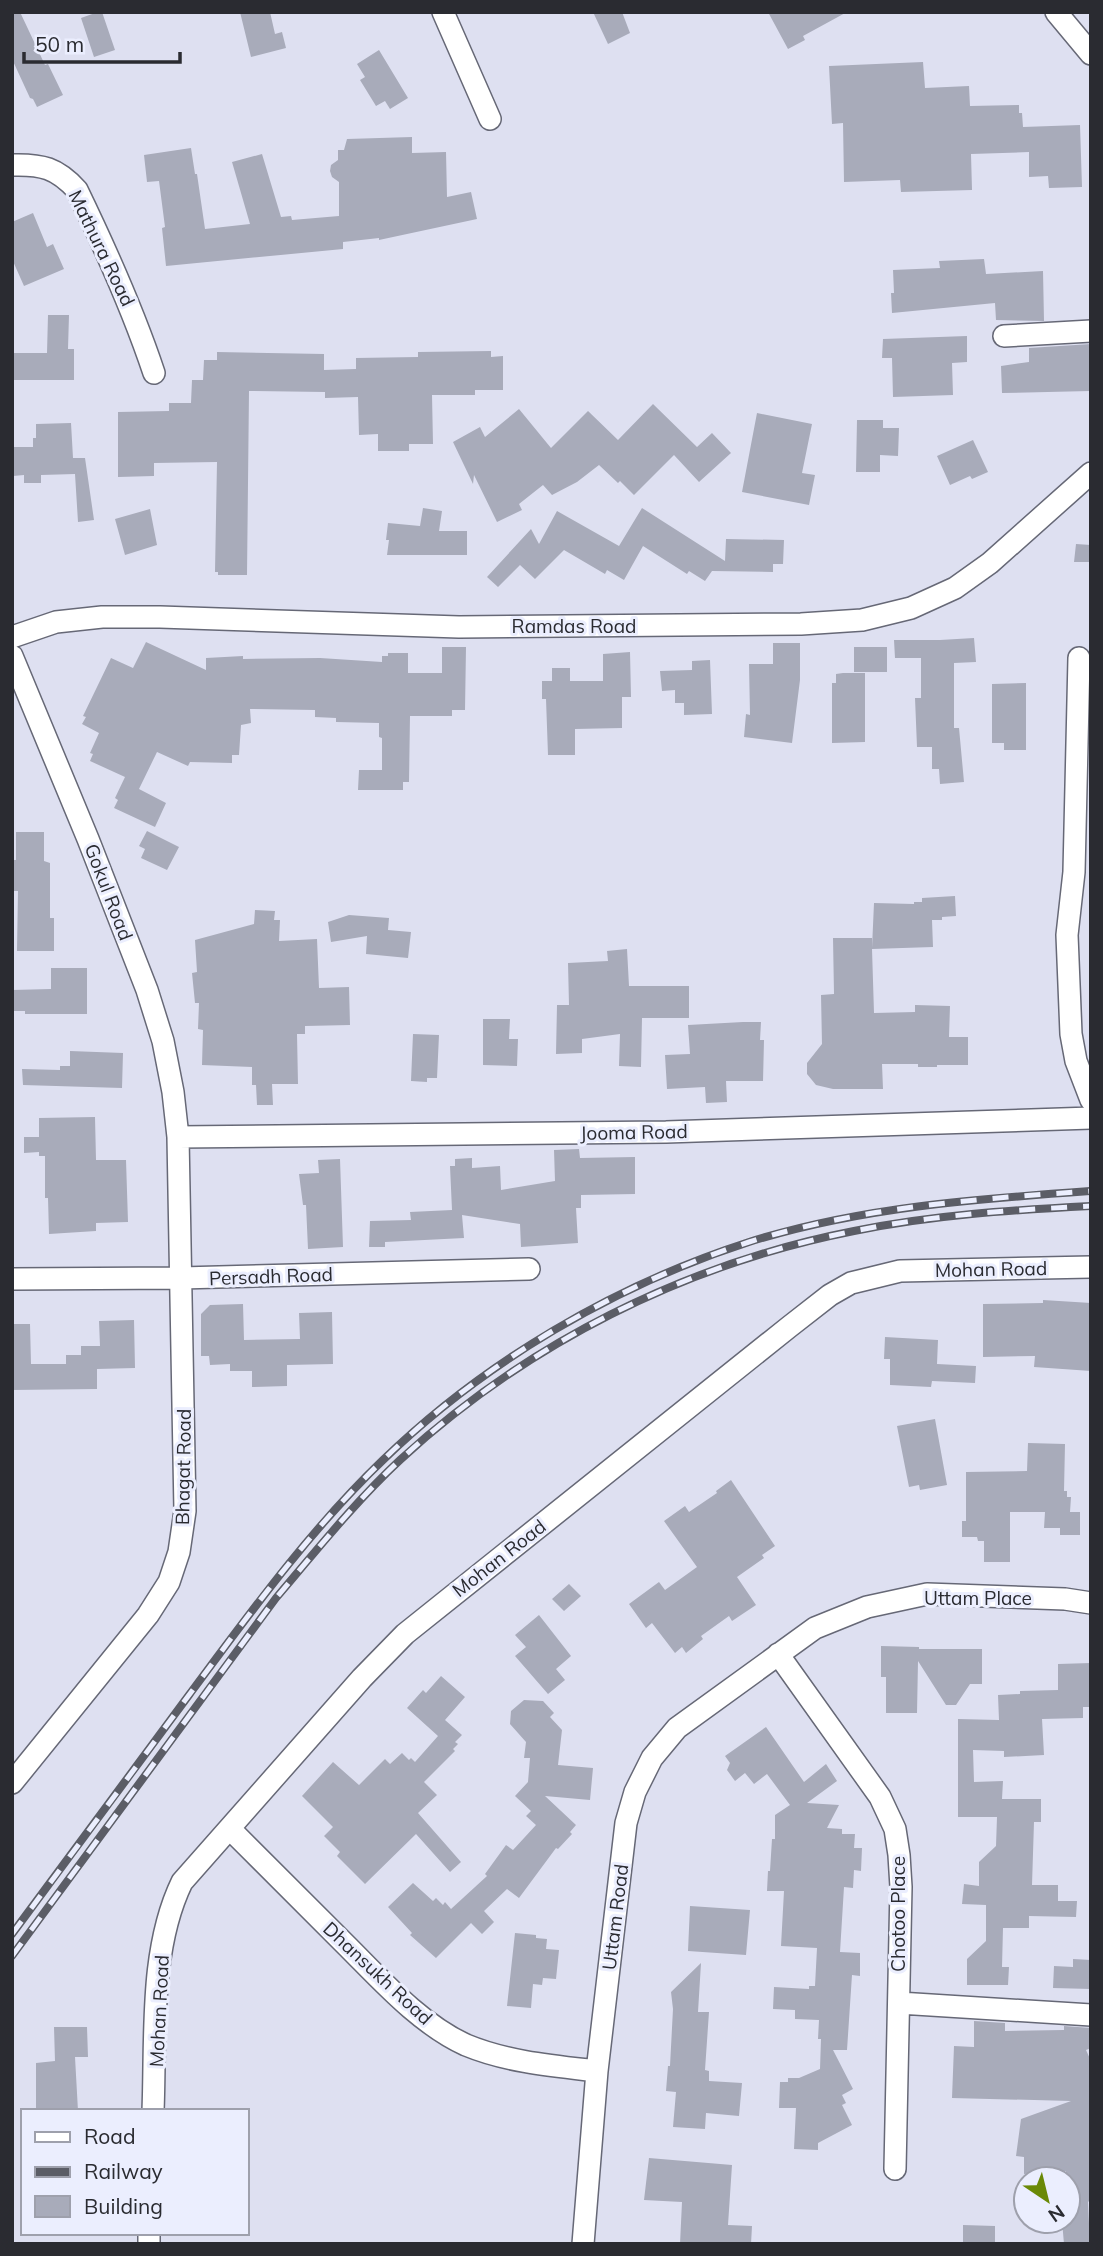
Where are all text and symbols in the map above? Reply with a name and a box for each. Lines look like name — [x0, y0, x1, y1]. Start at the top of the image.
scale bar — [24, 21, 180, 65]
text: 50 m — [35, 31, 84, 57]
street label: Mathura Road — [64, 186, 140, 310]
street label: Ramdas Road — [512, 614, 636, 638]
street label: Gokul Road — [80, 840, 138, 944]
street label: Jooma Road — [580, 1119, 688, 1145]
street label: Mohan Road — [935, 1256, 1047, 1282]
street label: Persadh Road — [209, 1262, 333, 1290]
street label: Bhagat Road — [170, 1409, 196, 1525]
street label: Mohan Road — [447, 1514, 551, 1602]
street label: Uttam Place — [924, 1586, 1032, 1610]
street label: Chotoo Place — [886, 1856, 910, 1972]
street label: Uttam Road — [597, 1863, 633, 1971]
street label: Dhansukh Road — [318, 1916, 438, 2030]
street label: Mohan Road — [144, 1954, 174, 2068]
legend — [21, 2109, 248, 2235]
text: Road — [84, 2123, 135, 2149]
text: Railway — [84, 2158, 163, 2184]
north arrow — [1012, 2165, 1082, 2235]
text: Building — [84, 2193, 163, 2219]
text: N — [1044, 2200, 1070, 2228]

